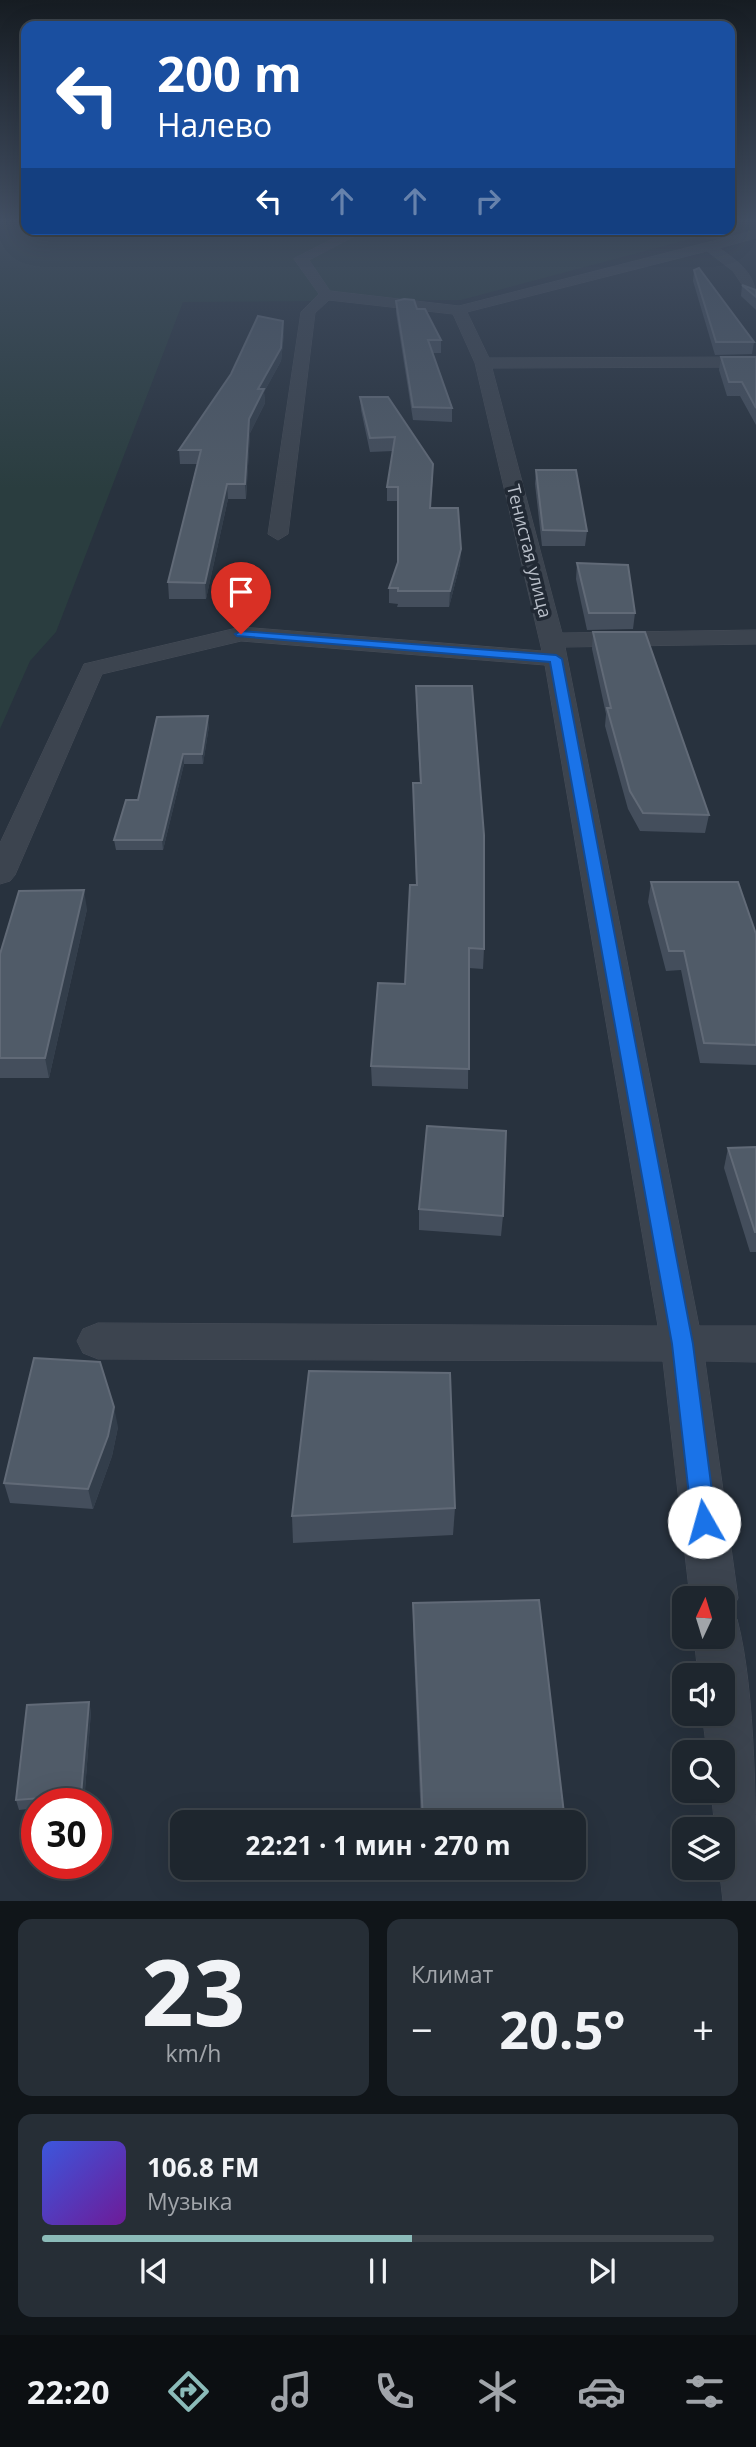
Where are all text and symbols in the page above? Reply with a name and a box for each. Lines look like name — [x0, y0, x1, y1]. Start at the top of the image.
text: 200 m — [157, 40, 302, 106]
icon: left — [42, 49, 133, 140]
text: Налево — [157, 103, 272, 146]
icon: left — [250, 182, 288, 220]
icon: ahead — [323, 182, 361, 220]
icon: ahead — [396, 182, 434, 220]
icon: right — [469, 182, 507, 220]
street label: Тенистая улица — [502, 482, 558, 620]
pin — [211, 562, 271, 634]
icon: arrive — [222, 573, 260, 611]
position arrow — [667, 1485, 741, 1559]
north arrow — [672, 1586, 735, 1648]
map controls — [672, 1586, 735, 1880]
button: sound — [672, 1663, 735, 1726]
button: search — [672, 1740, 735, 1803]
speed limit sign: 30 — [21, 1788, 112, 1879]
button: layers — [672, 1817, 735, 1880]
text: 22:21 · 1 мин · 270 m — [245, 1827, 511, 1863]
text: 23 — [141, 1929, 246, 2053]
text: Климат — [411, 1958, 493, 1990]
text: 20.5° — [499, 1993, 626, 2064]
text: − — [411, 2003, 433, 2055]
text: + — [692, 2003, 714, 2055]
text: km/h — [166, 2037, 221, 2069]
text: 106.8 FM — [147, 2149, 259, 2185]
text: Музыка — [147, 2185, 233, 2217]
icon: previous — [135, 2252, 173, 2290]
icon: pause — [359, 2252, 397, 2290]
icon: next — [583, 2252, 621, 2290]
icon: directions — [164, 2367, 213, 2416]
icon: music — [267, 2367, 316, 2416]
icon: phone — [370, 2367, 419, 2416]
icon: climate — [473, 2367, 522, 2416]
icon: car — [577, 2367, 626, 2416]
icon: filters — [680, 2367, 729, 2416]
text: 22:20 — [27, 2370, 109, 2413]

